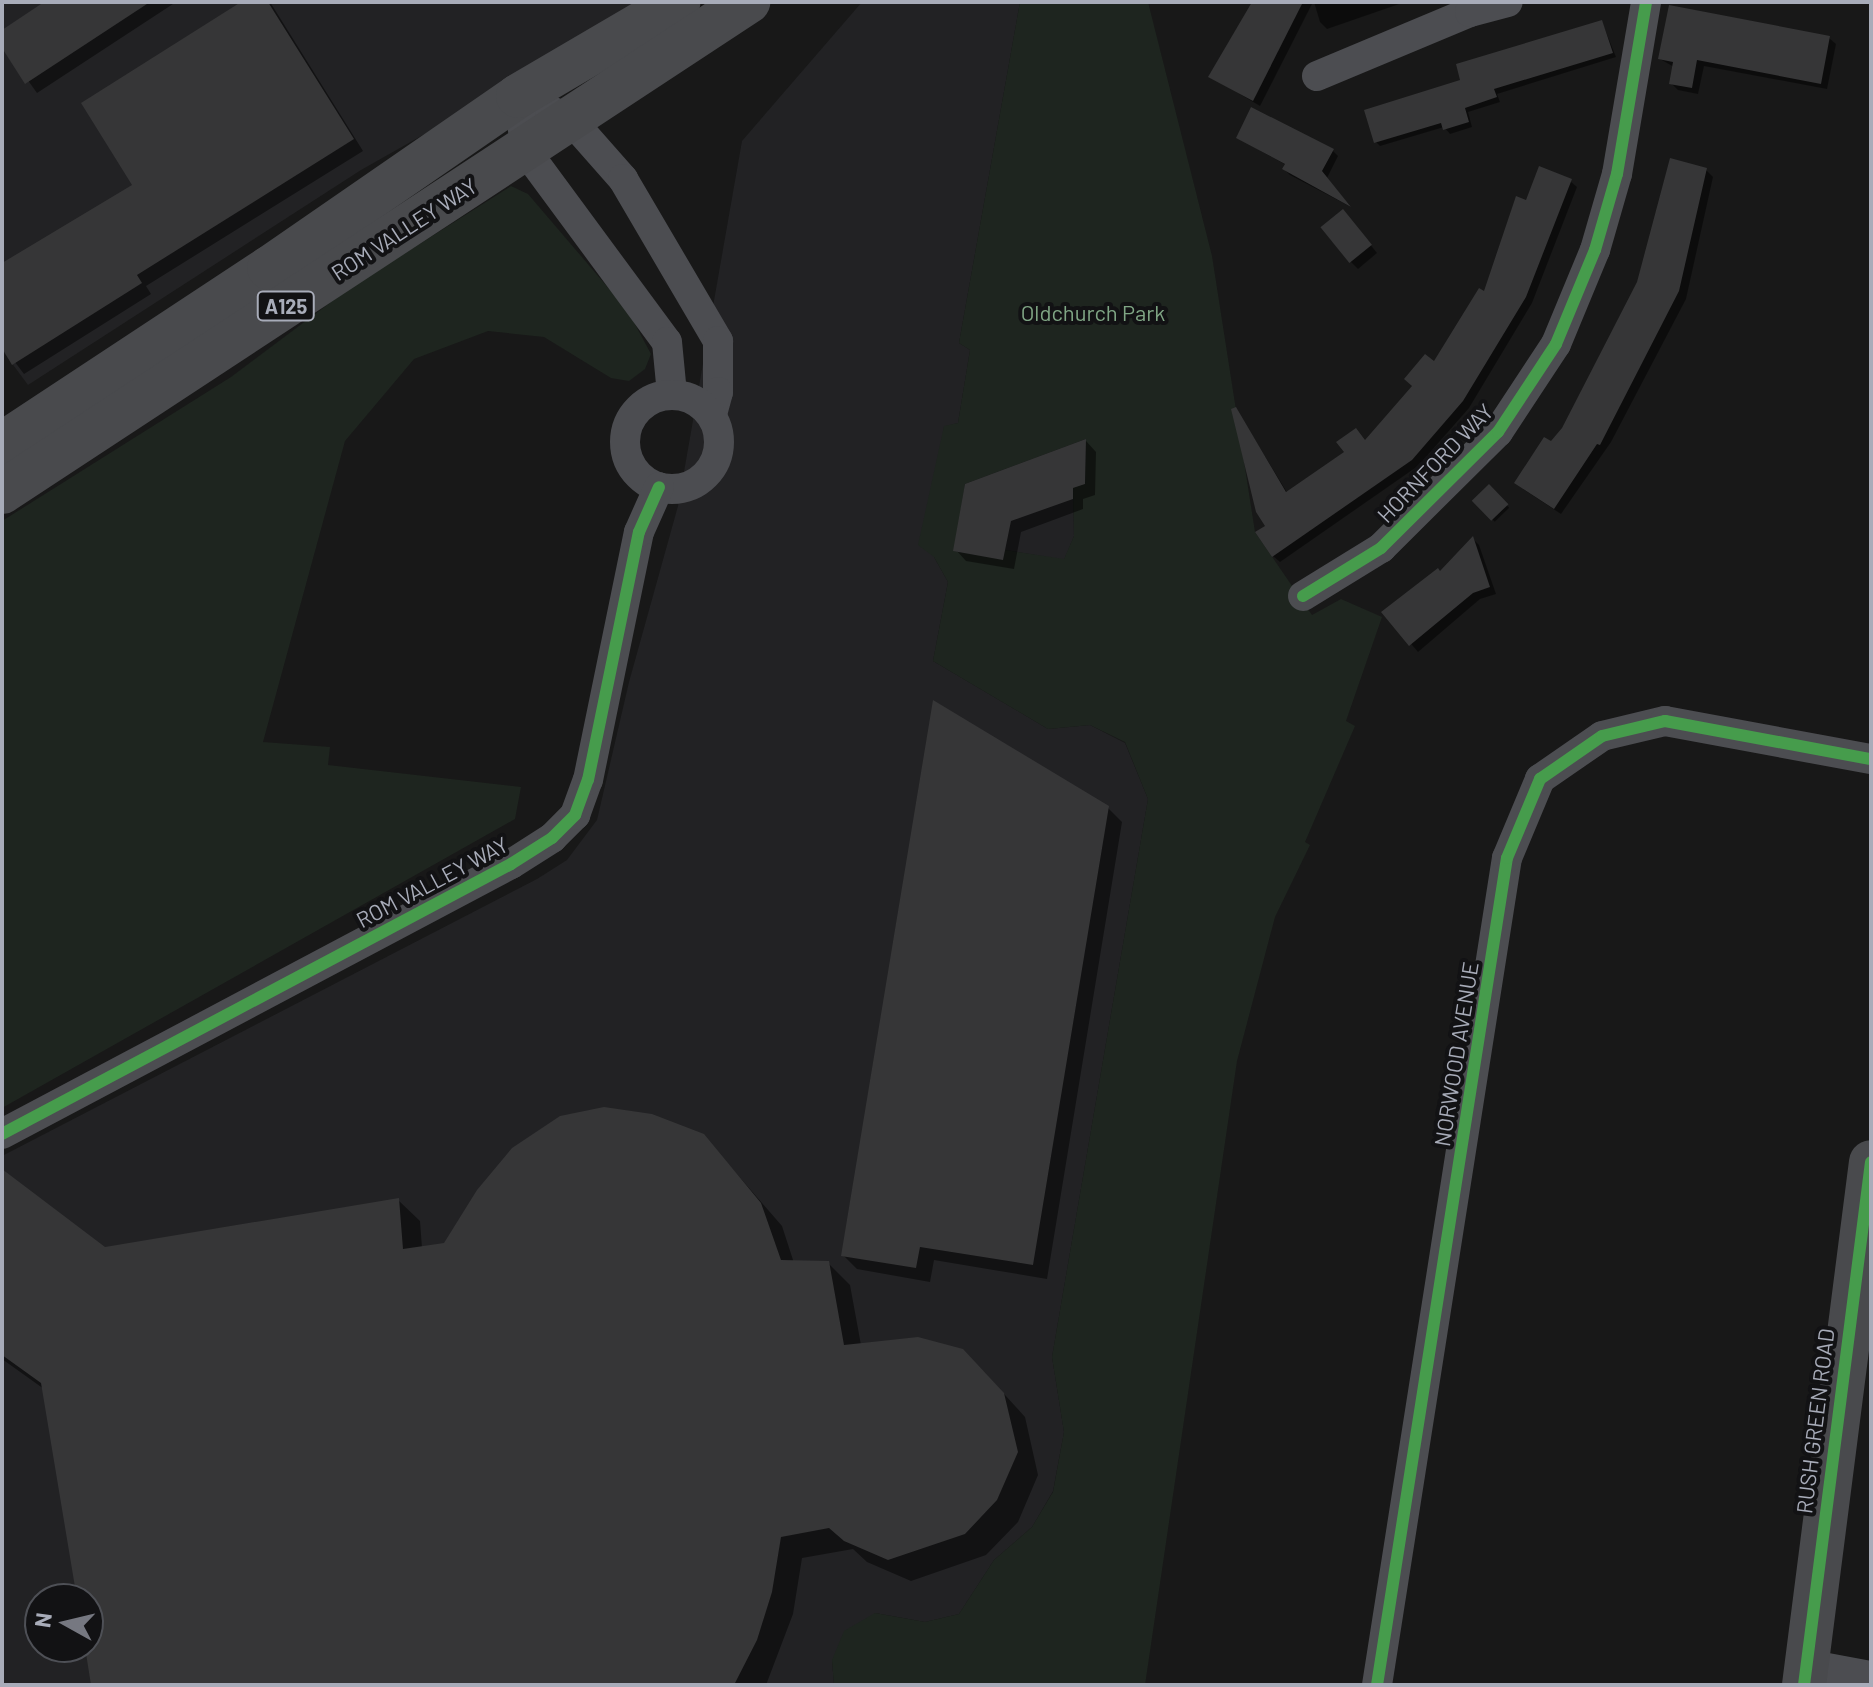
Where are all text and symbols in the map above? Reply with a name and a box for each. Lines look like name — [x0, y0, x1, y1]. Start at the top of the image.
street label: ROM VALLEY WAY — [326, 172, 482, 286]
road number: A125 — [256, 290, 316, 322]
park label: Oldchurch Park — [1021, 300, 1165, 326]
street label: HORNFORD WAY — [1372, 398, 1498, 528]
street label: ROM VALLEY WAY — [352, 831, 512, 933]
street label: NORWOOD AVENUE — [1428, 960, 1484, 1148]
street label: RUSH GREEN ROAD — [1791, 1327, 1839, 1515]
north arrow — [24, 1583, 104, 1663]
text: N — [28, 1611, 56, 1629]

